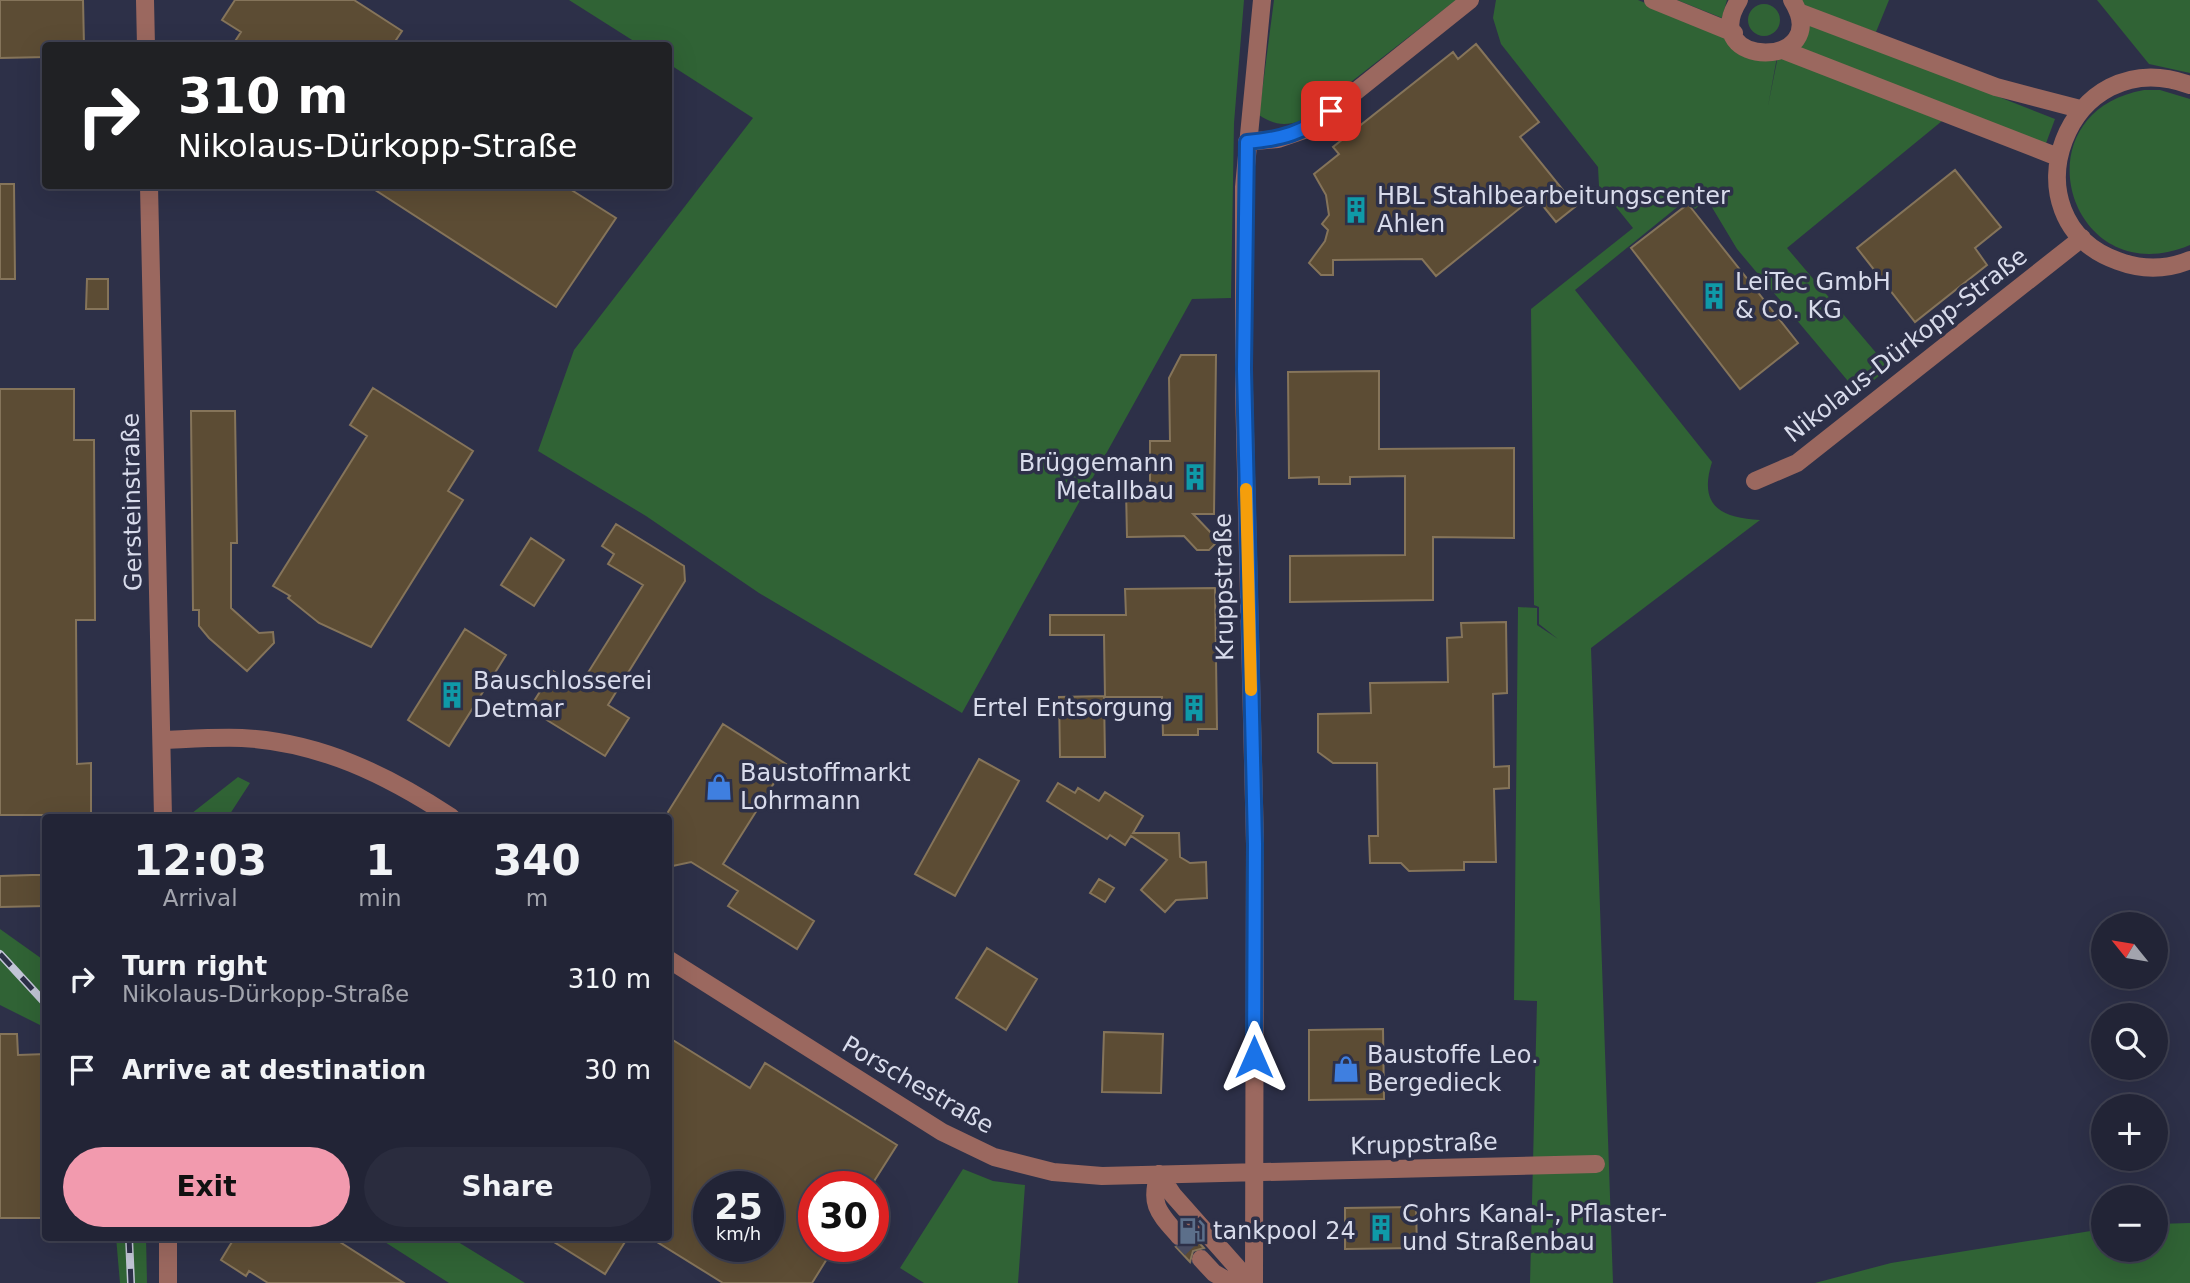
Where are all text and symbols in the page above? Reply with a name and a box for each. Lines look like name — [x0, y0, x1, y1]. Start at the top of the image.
text: 310 m — [178, 68, 348, 125]
icon: right — [63, 70, 154, 161]
pin — [1301, 81, 1361, 141]
icon: arrive — [1312, 92, 1350, 130]
text: Nikolaus-Dürkopp-Straße — [178, 127, 577, 165]
place label: HBL Stahlbearbeitungscenter Ahlen — [1377, 182, 1730, 238]
building icon: HBL Stahlbearbeitungscenter Ahlen — [1341, 195, 1371, 225]
street label: Nikolaus-Dürkopp-Straße — [1779, 242, 2033, 448]
place label: LeiTec GmbH & Co. KG — [1735, 268, 1891, 324]
building icon: LeiTec GmbH & Co. KG — [1699, 281, 1729, 311]
street label: Gersteinstraße — [116, 413, 148, 591]
place label: Brüggemann Metallbau — [1019, 449, 1174, 505]
building icon: Brüggemann Metallbau — [1180, 462, 1210, 492]
street label: Kruppstraße — [1209, 513, 1239, 661]
place label: Bauschlosserei Detmar — [473, 667, 652, 723]
building icon: Bauschlosserei Detmar — [437, 680, 467, 710]
building icon: Ertel Entsorgung — [1179, 693, 1209, 723]
place label: Ertel Entsorgung — [972, 694, 1173, 722]
place label: Baustoffmarkt Lohrmann — [740, 759, 911, 815]
shop icon: Baustoffmarkt Lohrmann — [704, 772, 734, 802]
text: 12:03 — [133, 836, 267, 885]
text: 1 — [365, 836, 395, 885]
text: 340 — [493, 836, 581, 885]
text: Arrival — [163, 885, 238, 911]
text: min — [358, 885, 402, 911]
text: m — [526, 885, 548, 911]
north arrow — [2091, 912, 2168, 989]
map controls — [2091, 912, 2168, 1262]
text: Turn right — [122, 951, 267, 981]
icon: right — [63, 960, 101, 998]
text: 310 m — [568, 964, 651, 994]
text: Nikolaus-Dürkopp-Straße — [122, 981, 409, 1007]
button: search — [2091, 1003, 2168, 1080]
position arrow — [1217, 1020, 1291, 1094]
street label: Porschestraße — [837, 1030, 999, 1140]
place label: Baustoffe Leo. Bergedieck — [1367, 1041, 1539, 1097]
icon: arrive — [63, 1051, 101, 1089]
shop icon: Baustoffe Leo. Bergedieck — [1331, 1054, 1361, 1084]
text: Arrive at destination — [122, 1055, 426, 1085]
text: 30 m — [584, 1055, 651, 1085]
button: + — [2091, 1094, 2168, 1171]
street label: Kruppstraße — [1350, 1127, 1498, 1161]
button: Exit — [63, 1147, 350, 1227]
button: Share — [364, 1147, 651, 1227]
speed limit sign: 30 — [798, 1171, 889, 1262]
button: − — [2091, 1185, 2168, 1262]
text: 25 — [714, 1187, 763, 1227]
place label: Cohrs Kanal-, Pflaster- und Straßenbau — [1402, 1200, 1667, 1256]
building icon: Cohrs Kanal-, Pflaster- und Straßenbau — [1366, 1213, 1396, 1243]
fuel station icon: tankpool 24 — [1177, 1216, 1207, 1246]
place label: tankpool 24 — [1213, 1217, 1356, 1245]
text: km/h — [716, 1223, 761, 1244]

